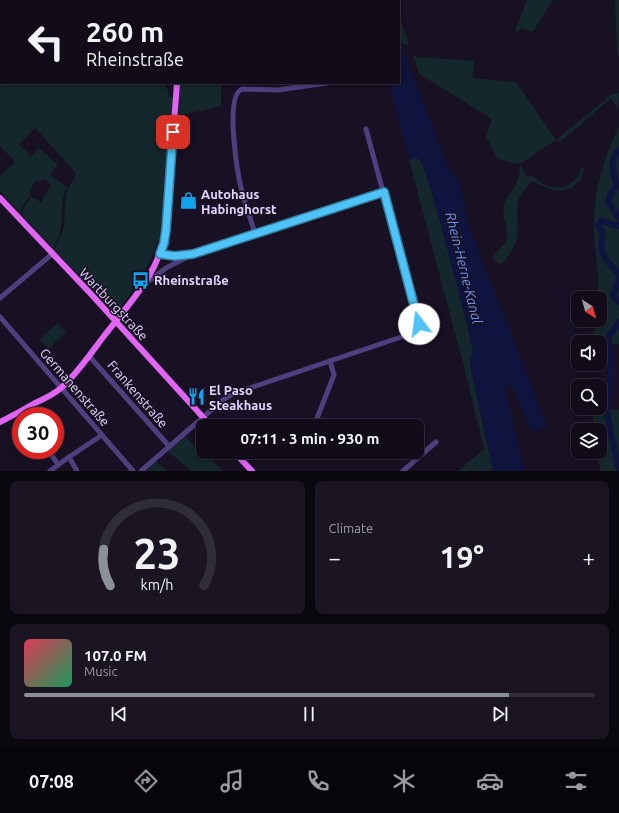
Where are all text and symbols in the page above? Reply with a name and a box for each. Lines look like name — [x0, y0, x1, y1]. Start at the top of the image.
icon: left — [20, 16, 72, 68]
text: 260 m — [86, 16, 164, 47]
text: Rheinstraße — [86, 49, 184, 69]
pin — [156, 115, 190, 149]
icon: arrive — [162, 121, 184, 143]
place label: Autohaus Habinghorst — [201, 187, 277, 216]
shop icon: Autohaus Habinghorst — [178, 191, 198, 211]
water label: Rhein-Herne-Kanal — [442, 210, 486, 326]
street label: Wartburgstraße — [77, 265, 151, 343]
bus stop icon: Rheinstraße — [131, 270, 151, 290]
place label: Rheinstraße — [154, 273, 229, 287]
north arrow — [571, 291, 607, 327]
map controls — [571, 291, 607, 459]
position arrow — [398, 303, 440, 345]
button: sound — [571, 335, 607, 371]
street label: Germanenstraße — [38, 345, 112, 429]
street label: Frankenstraße — [105, 358, 171, 430]
button: search — [571, 379, 607, 415]
place label: El Paso Steakhaus — [209, 383, 272, 412]
restaurant icon: El Paso Steakhaus — [186, 387, 206, 407]
speed limit sign: 30 — [12, 407, 64, 459]
button: layers — [571, 423, 607, 459]
text: 07:11 · 3 min · 930 m — [241, 430, 379, 447]
text: Climate — [329, 521, 373, 535]
text: 23 — [134, 529, 181, 576]
text: 19° — [440, 540, 484, 574]
text: − — [329, 545, 341, 570]
text: + — [583, 545, 595, 570]
text: km/h — [141, 576, 174, 592]
text: 107.0 FM — [84, 647, 147, 664]
text: Music — [84, 664, 118, 678]
icon: previous — [108, 703, 130, 725]
icon: pause — [298, 703, 320, 725]
icon: next — [489, 703, 511, 725]
icon: directions — [132, 767, 160, 795]
icon: music — [218, 767, 246, 795]
icon: phone — [304, 767, 332, 795]
icon: climate — [390, 767, 418, 795]
icon: car — [476, 767, 504, 795]
icon: filters — [562, 767, 590, 795]
text: 07:08 — [29, 771, 74, 791]

